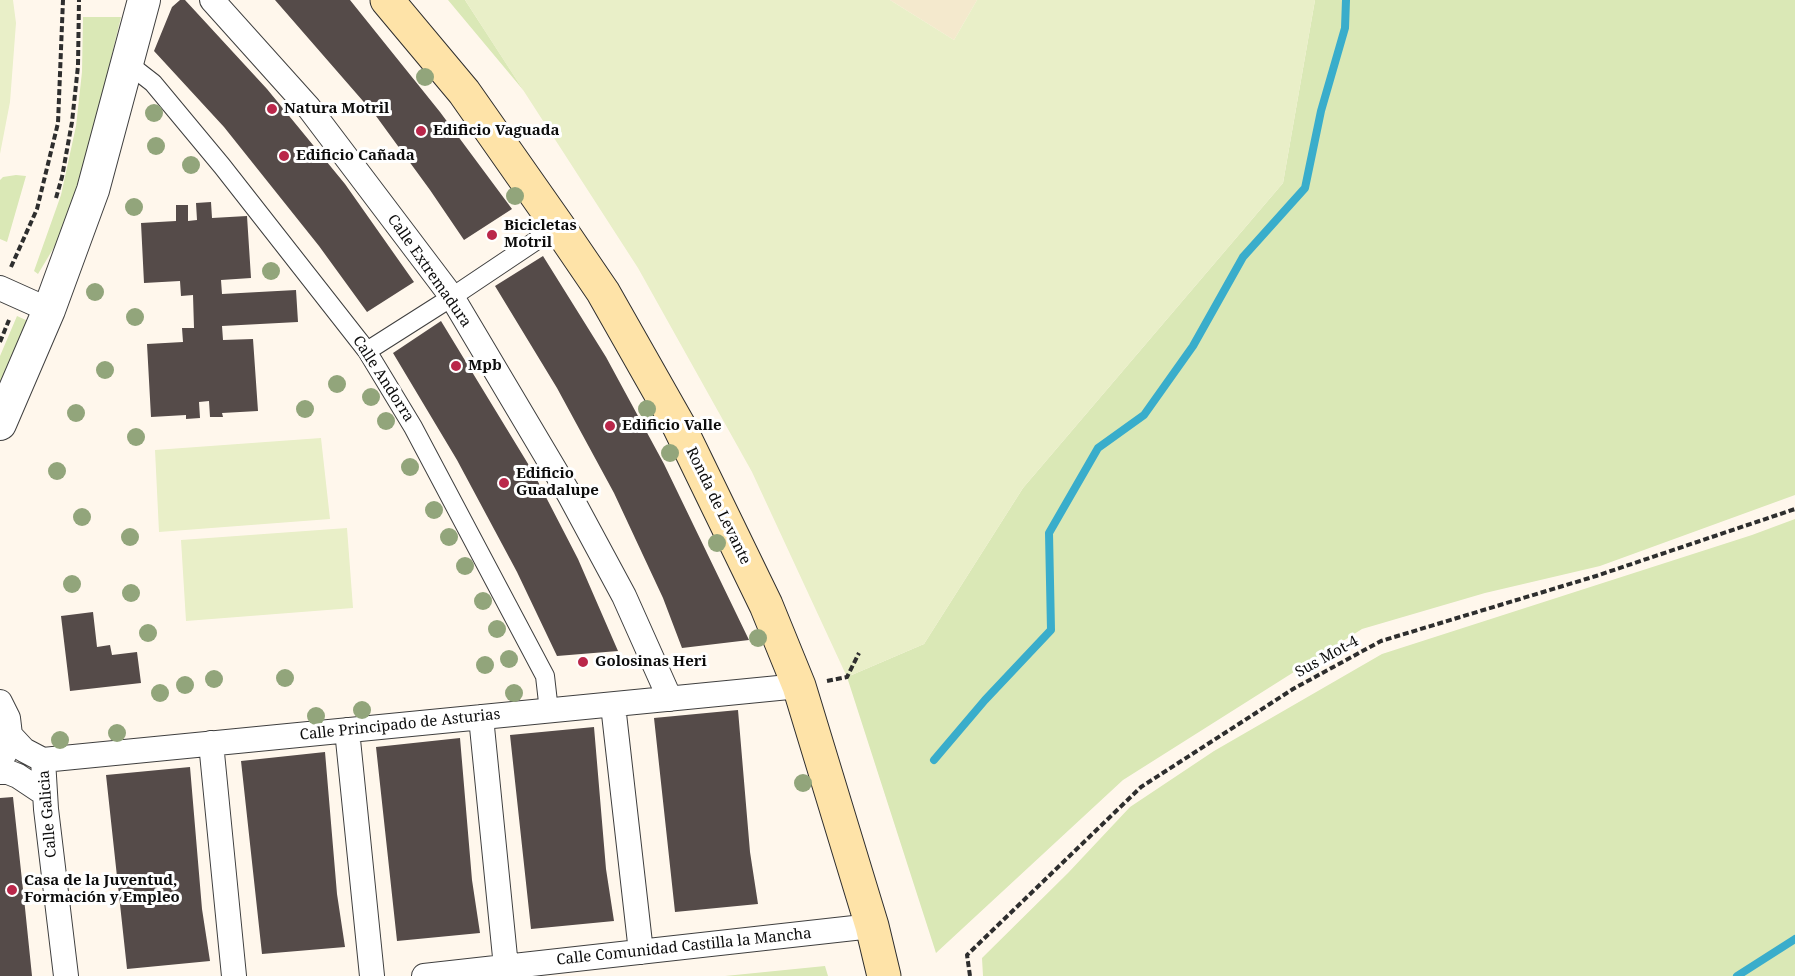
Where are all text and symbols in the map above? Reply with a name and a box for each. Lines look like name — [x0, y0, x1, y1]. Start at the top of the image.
place label: Natura Motril — [284, 100, 389, 118]
marker: Natura Motril — [265, 102, 279, 116]
place label: Edificio Vaguada — [433, 122, 560, 140]
marker: Edificio Vaguada — [414, 124, 428, 138]
place label: Edificio Cañada — [296, 147, 415, 165]
marker: Edificio Cañada — [277, 149, 291, 163]
street label: Calle Extremadura — [383, 211, 475, 331]
place label: Bicicletas Motril — [504, 217, 577, 252]
marker: Bicicletas Motril — [485, 228, 499, 242]
street label: Calle Andorra — [348, 332, 418, 426]
place label: Mpb — [468, 357, 502, 375]
marker: Mpb — [449, 359, 463, 373]
place label: Edificio Valle — [622, 417, 722, 435]
marker: Edificio Valle — [603, 419, 617, 433]
street label: Ronda de Levante — [682, 444, 754, 568]
place label: Edificio Guadalupe — [516, 465, 599, 500]
marker: Edificio Guadalupe — [497, 476, 511, 490]
street label: Sus Mot-4 — [1292, 632, 1362, 682]
place label: Golosinas Heri — [595, 653, 707, 671]
marker: Golosinas Heri — [576, 655, 590, 669]
street label: Calle Principado de Asturias — [299, 706, 501, 744]
street label: Calle Galicia — [35, 769, 61, 859]
place label: Casa de la Juventud, Formación y Empleo — [24, 872, 180, 907]
marker: Casa de la Juventud, Formación y Empleo — [5, 883, 19, 897]
street label: Calle Comunidad Castilla la Mancha — [556, 925, 812, 969]

